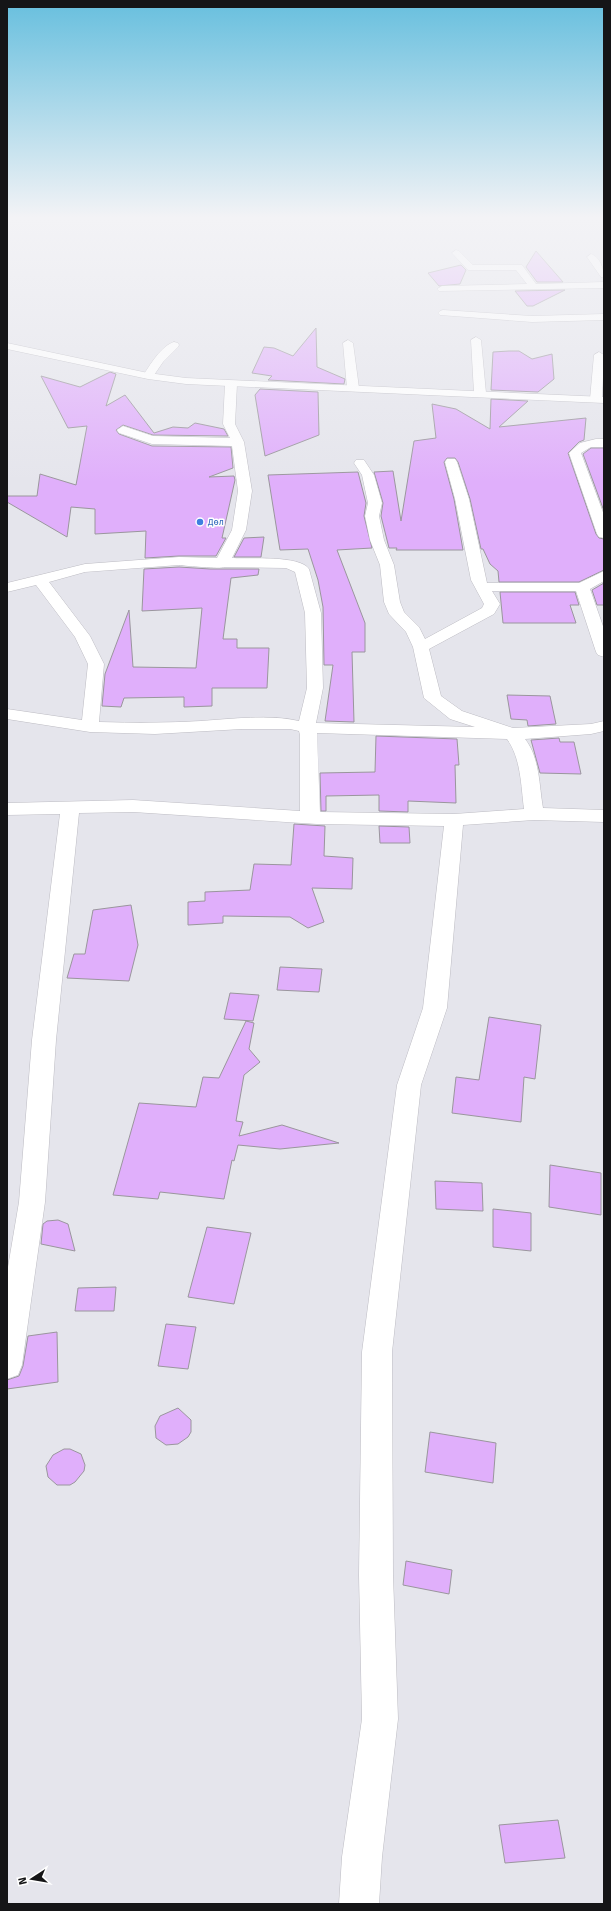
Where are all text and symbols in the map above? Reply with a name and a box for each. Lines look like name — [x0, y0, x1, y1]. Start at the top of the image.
marker: Дөл — [195, 517, 205, 527]
place label: Дөл — [207, 517, 224, 527]
north arrow — [12, 1859, 52, 1899]
text: N — [16, 1876, 30, 1886]

